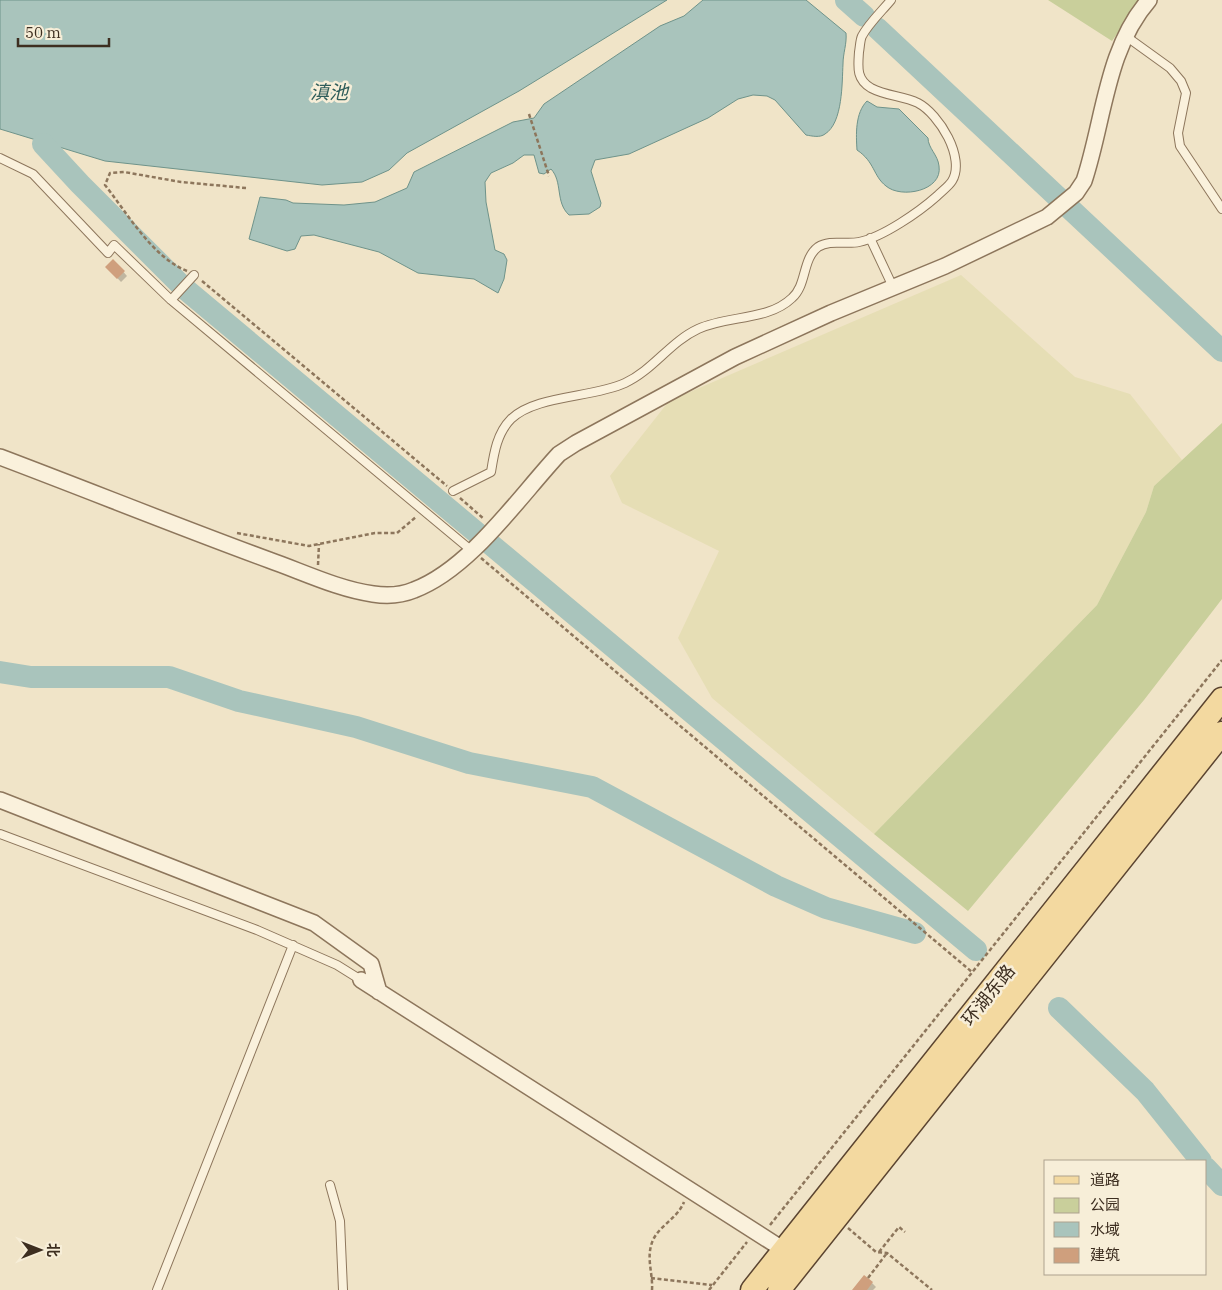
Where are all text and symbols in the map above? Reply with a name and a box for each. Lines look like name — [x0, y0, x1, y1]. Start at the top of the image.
scale bar — [18, 15, 109, 47]
text: 50 m — [25, 23, 61, 42]
water label: 滇池 — [310, 80, 350, 104]
street label: 环湖东路 — [956, 960, 1020, 1030]
legend — [1044, 1160, 1207, 1275]
text: 道路 — [1090, 1170, 1120, 1189]
text: 公园 — [1090, 1195, 1120, 1214]
text: 水域 — [1090, 1220, 1120, 1239]
north arrow — [15, 1225, 65, 1275]
text: 北 — [44, 1243, 62, 1257]
text: 建筑 — [1090, 1245, 1120, 1264]

